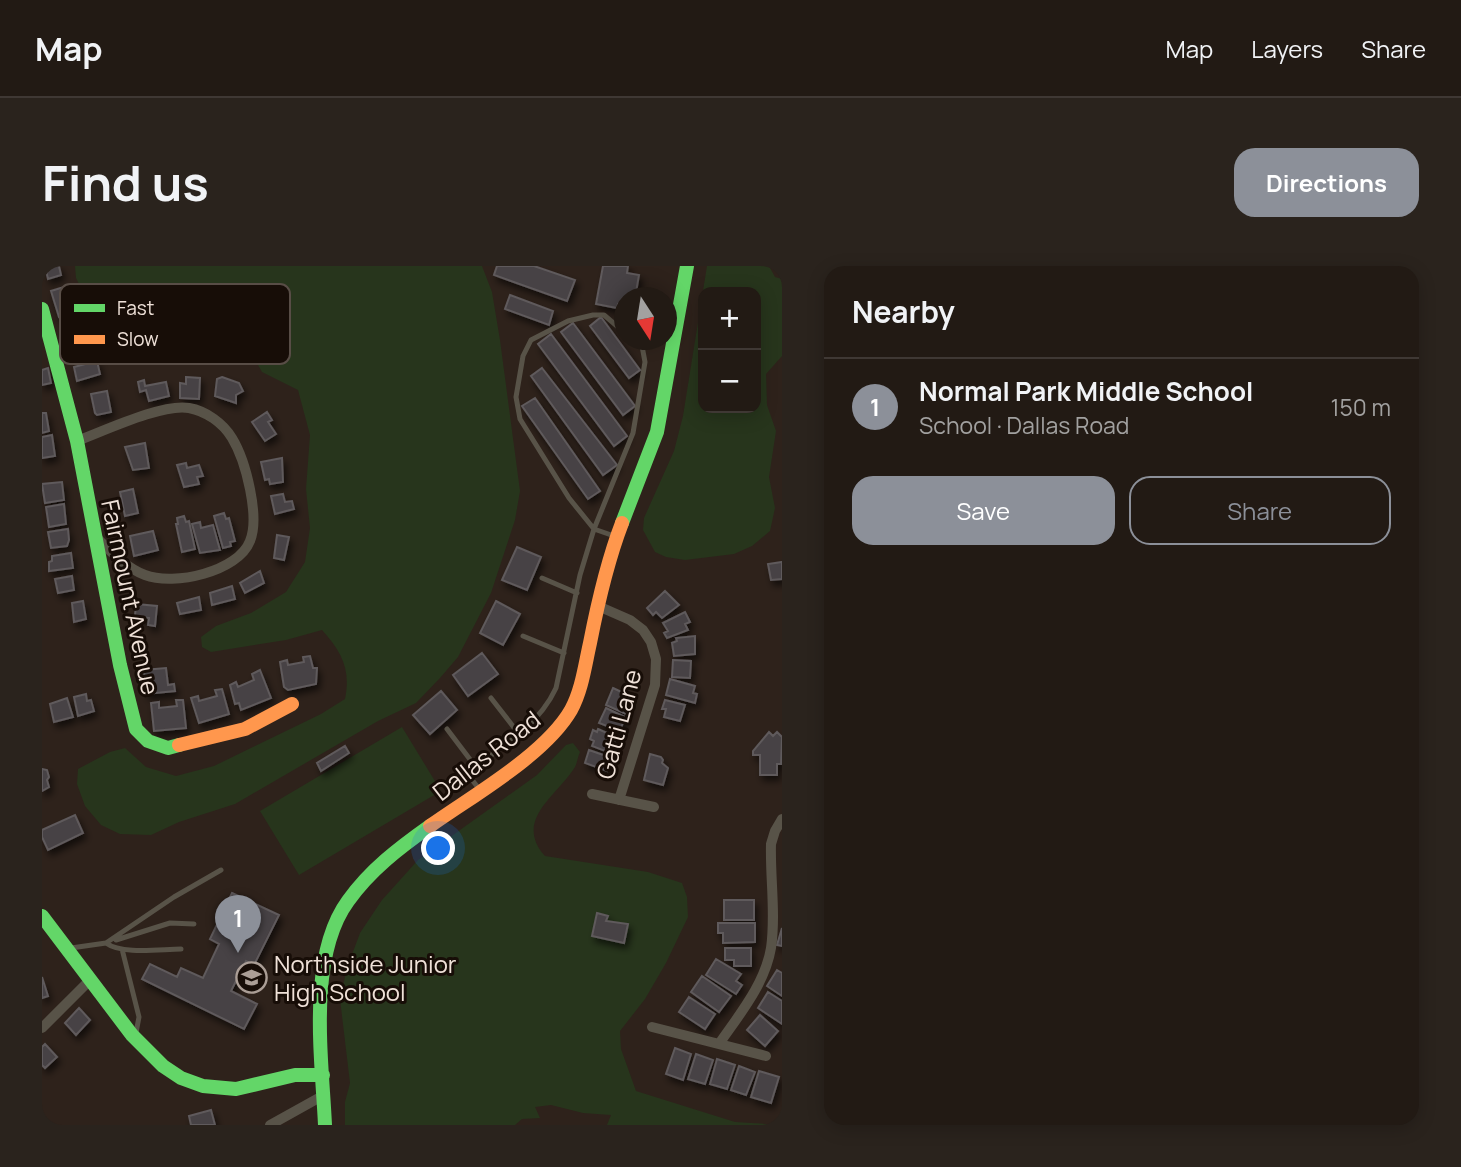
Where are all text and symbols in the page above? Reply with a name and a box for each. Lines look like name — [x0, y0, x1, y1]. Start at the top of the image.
text: Map — [35, 26, 103, 71]
text: Map — [1166, 32, 1213, 65]
text: Layers — [1251, 32, 1323, 65]
text: Share — [1361, 32, 1426, 65]
button: Directions — [1234, 148, 1419, 217]
text: Find us — [42, 149, 209, 216]
legend — [60, 284, 290, 364]
north arrow — [614, 287, 677, 350]
map controls — [698, 287, 761, 413]
button: + — [698, 287, 761, 350]
text: Nearby — [852, 291, 955, 332]
text: Fast — [117, 295, 154, 321]
text: Slow — [117, 326, 159, 352]
button: − — [698, 350, 761, 413]
text: Normal Park Middle School — [919, 373, 1253, 409]
text: 1 — [870, 391, 880, 423]
text: 150 m — [1331, 391, 1391, 423]
text: School · Dallas Road — [919, 409, 1129, 441]
button: Save — [852, 476, 1115, 545]
button: Share — [1129, 476, 1391, 545]
street label: Fairmount Avenue — [94, 496, 168, 698]
street label: Gatti Lane — [588, 666, 648, 782]
street label: Dallas Road — [425, 703, 547, 807]
your location — [421, 831, 455, 865]
pin: 1 — [215, 895, 261, 953]
place label: Northside Junior High School — [274, 947, 457, 1008]
school or university icon: Northside Junior High School — [234, 960, 268, 994]

